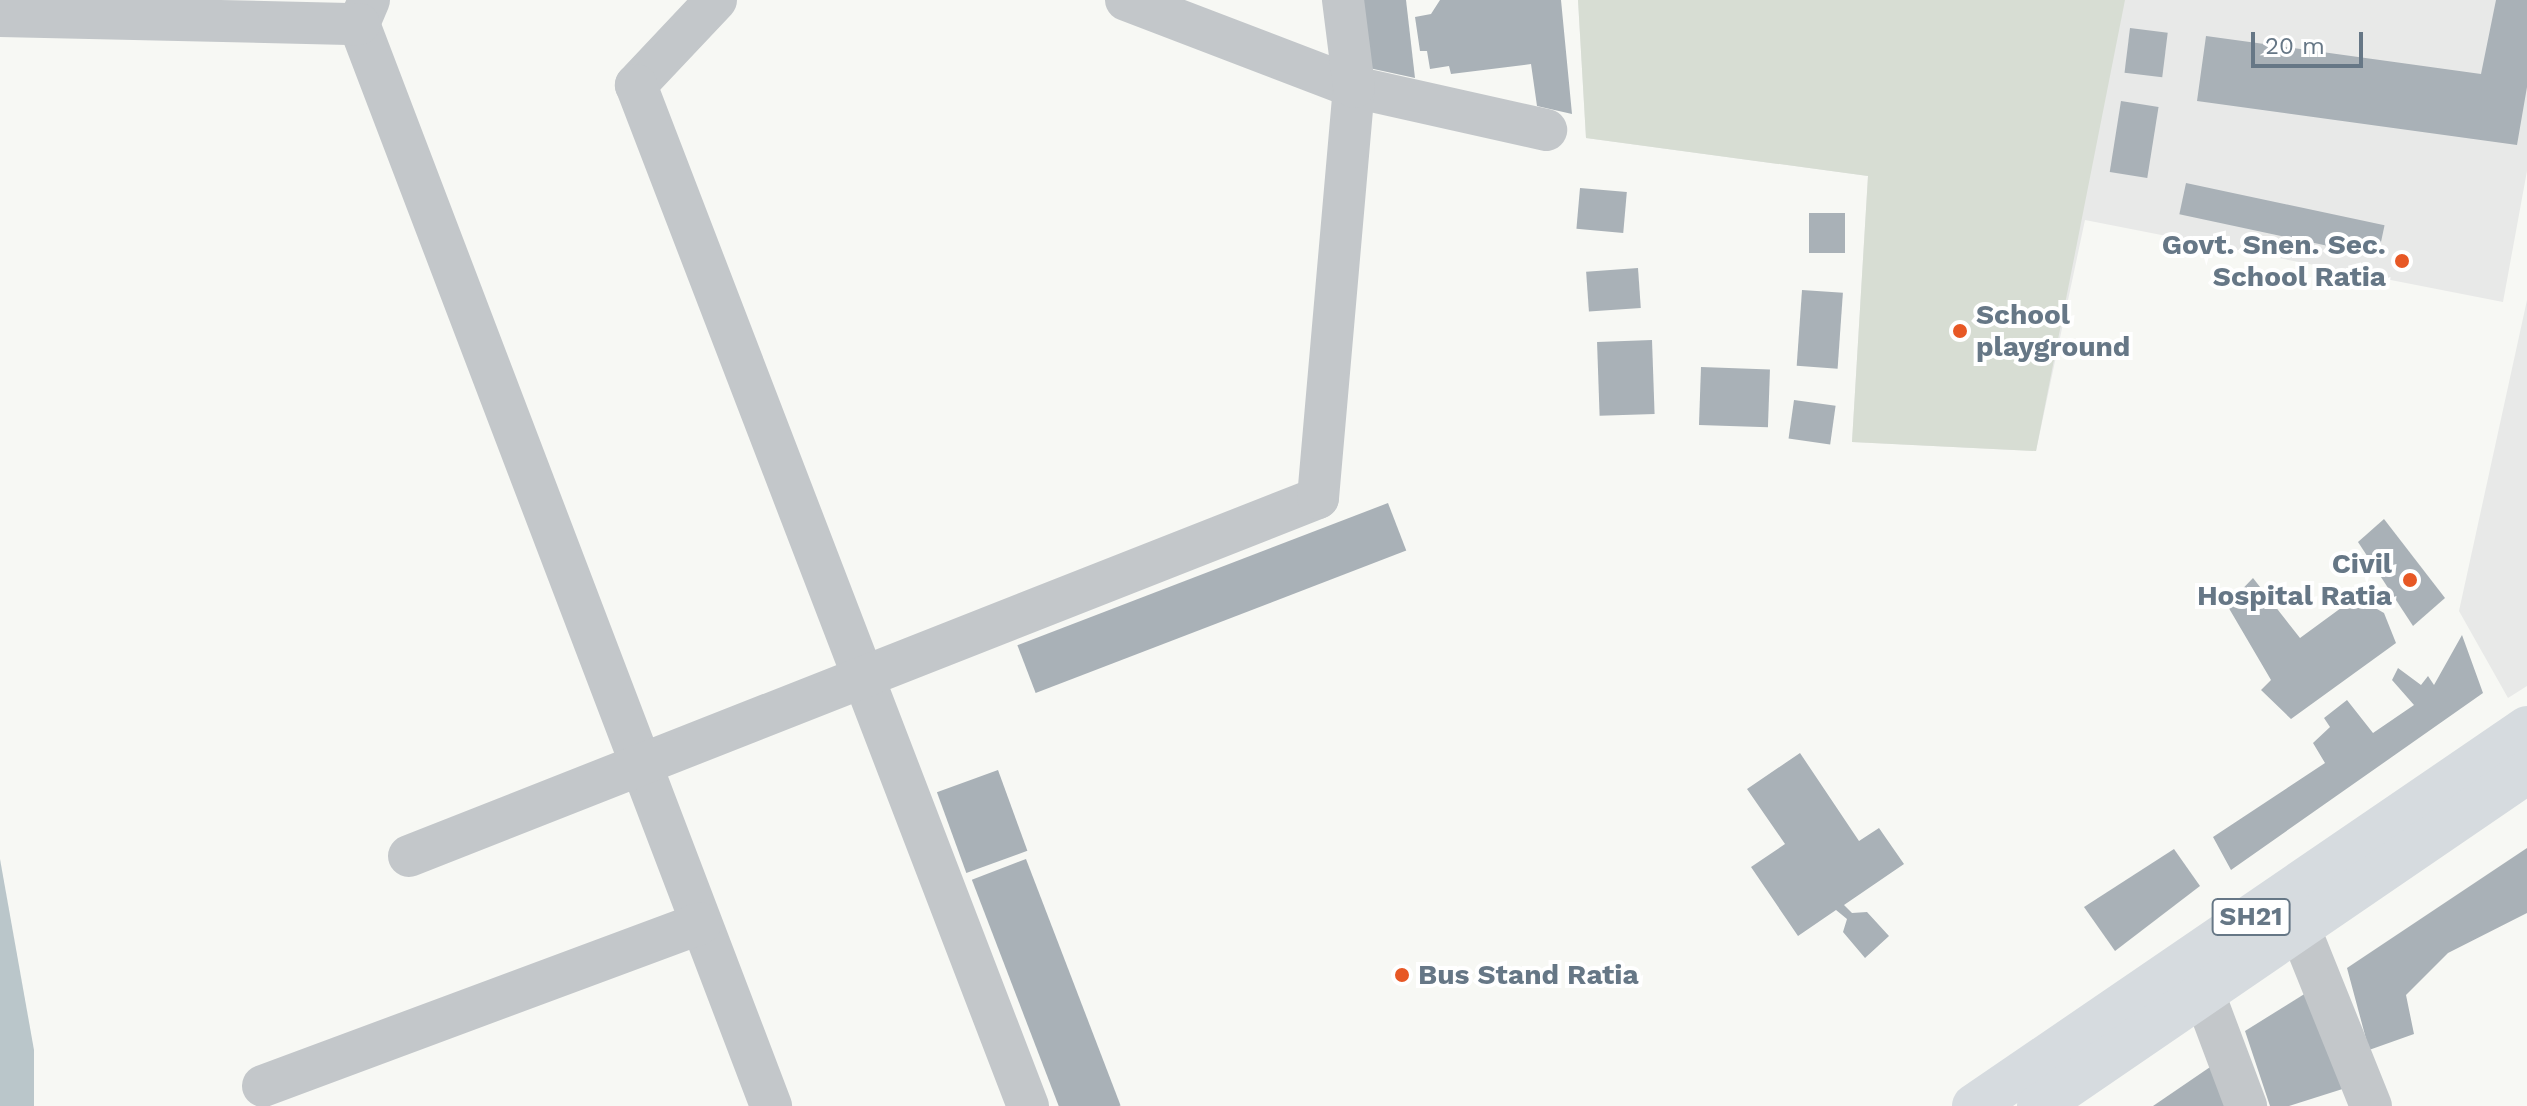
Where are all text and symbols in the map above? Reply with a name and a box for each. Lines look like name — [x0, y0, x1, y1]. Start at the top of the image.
scale bar — [2255, 16, 2367, 66]
text: 20 m — [2265, 32, 2325, 60]
place label: Govt. Snen. Sec. School Ratia — [2162, 228, 2386, 294]
marker: Govt. Snen. Sec. School Ratia — [2393, 252, 2411, 270]
place label: School playground — [1976, 298, 2130, 364]
marker: School playground — [1951, 322, 1969, 340]
place label: Civil Hospital Ratia — [2197, 547, 2392, 613]
marker: Civil Hospital Ratia — [2399, 569, 2421, 591]
road number: SH21 — [2211, 895, 2291, 939]
place label: Bus Stand Ratia — [1418, 958, 1639, 992]
marker: Bus Stand Ratia — [1393, 966, 1411, 984]

